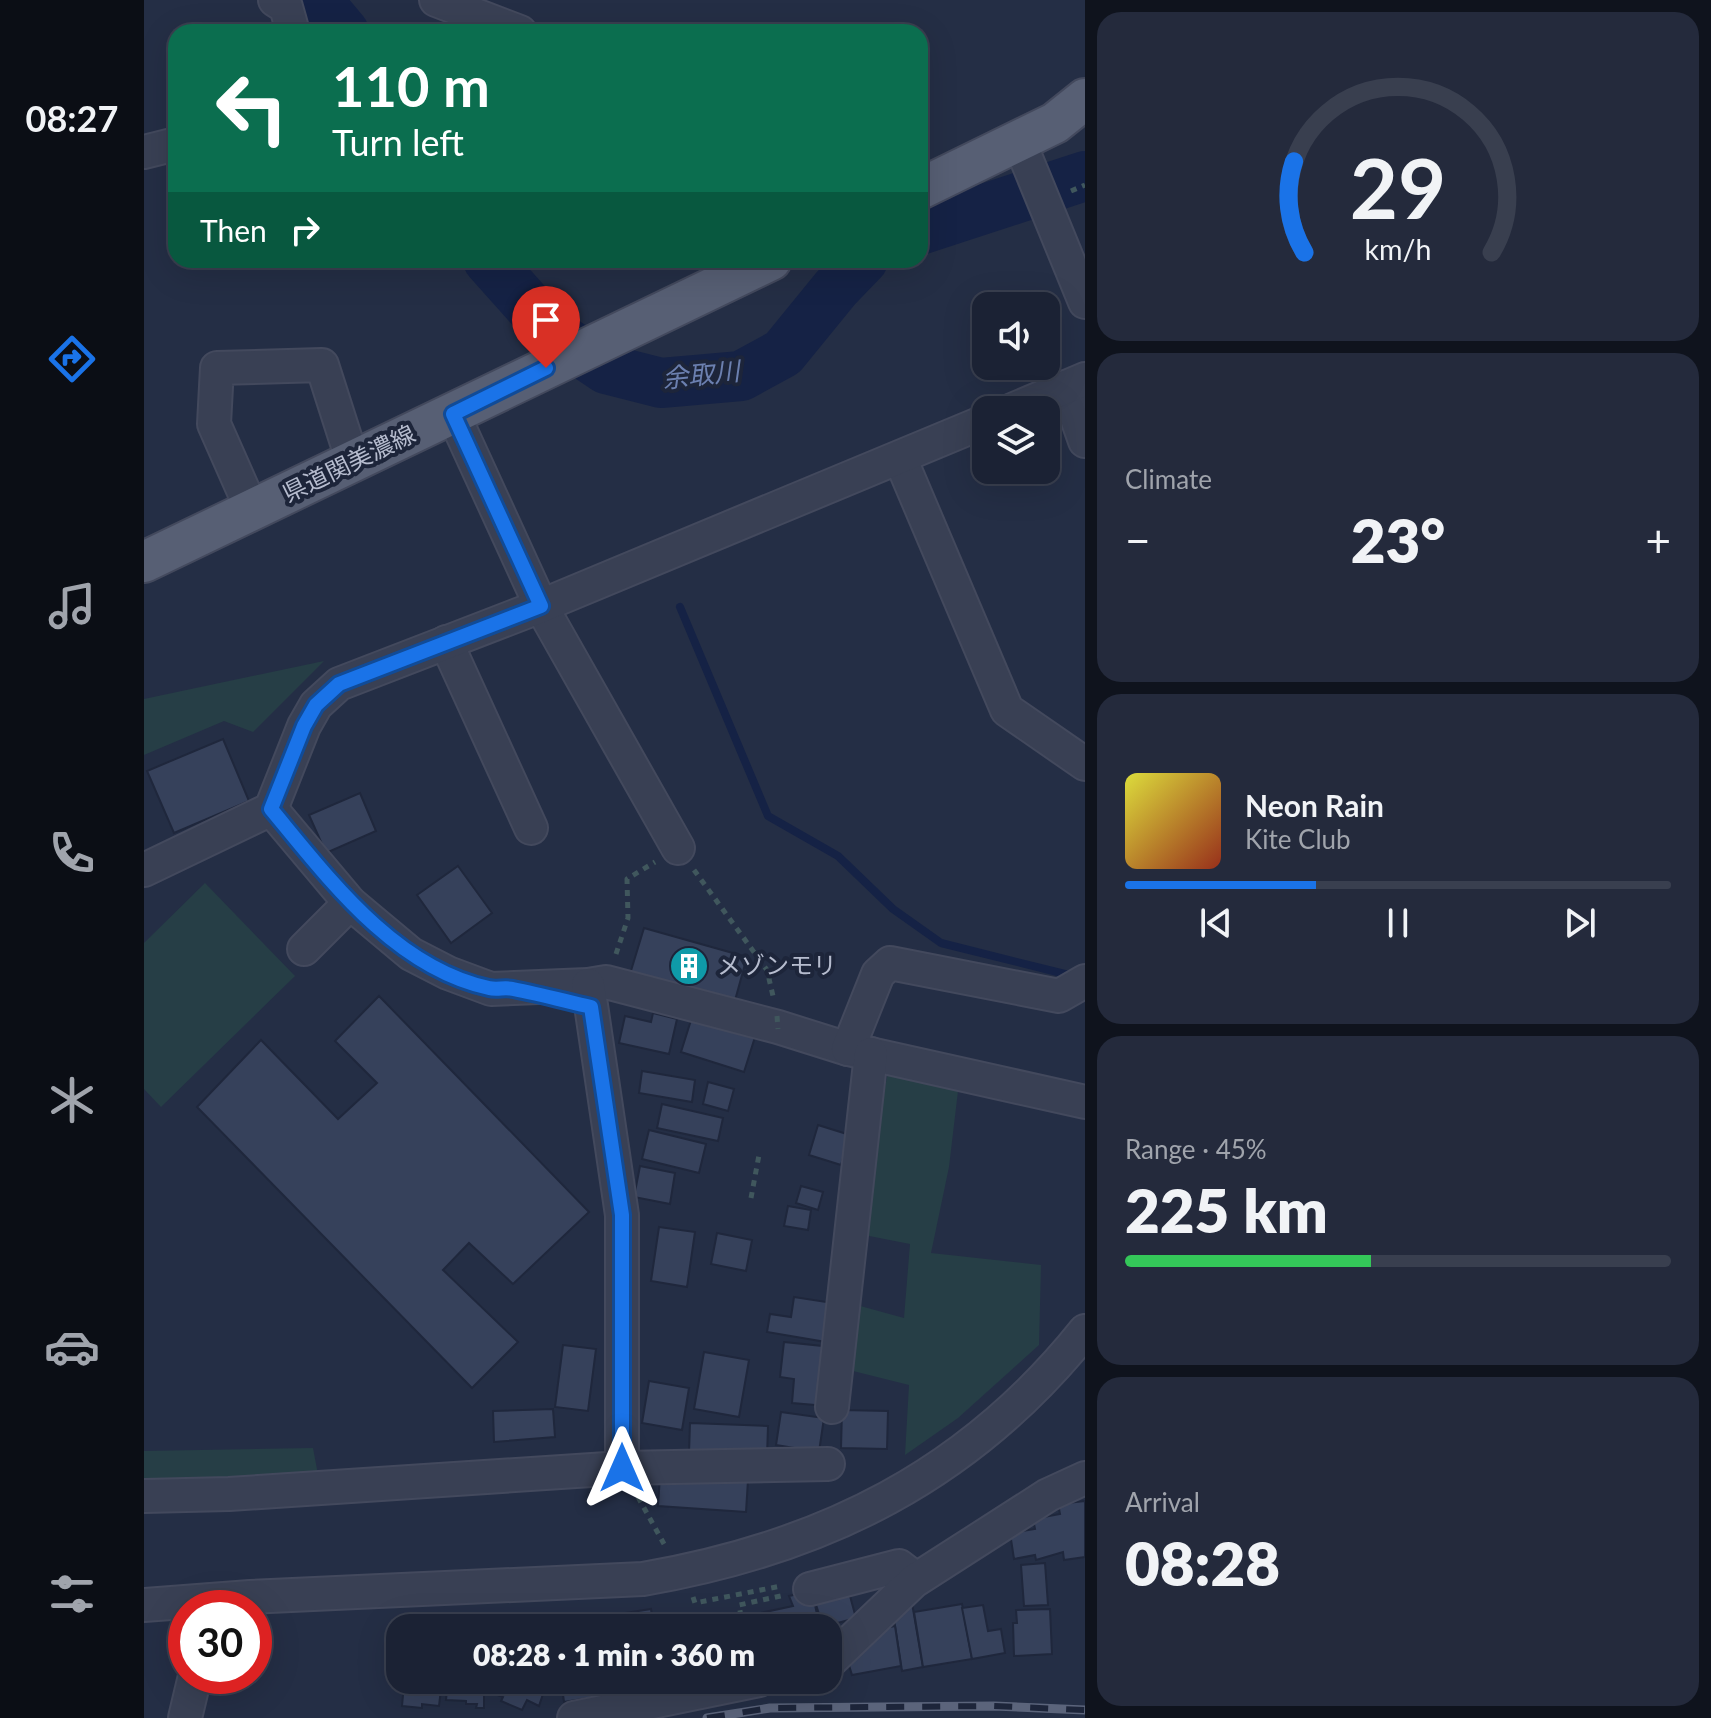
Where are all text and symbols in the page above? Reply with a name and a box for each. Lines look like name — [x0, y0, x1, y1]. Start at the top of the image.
text: 110 m — [332, 52, 490, 119]
icon: left — [200, 56, 304, 160]
text: 08:27 — [26, 96, 118, 140]
text: Turn left — [332, 120, 464, 164]
text: 29 — [1350, 136, 1446, 236]
icon: right — [283, 208, 327, 252]
text: Then — [200, 212, 267, 248]
text: km/h — [1365, 232, 1431, 266]
pin — [512, 286, 580, 368]
map controls — [972, 292, 1060, 484]
button: sound — [972, 292, 1060, 380]
icon: arrive — [524, 298, 568, 342]
icon: directions — [44, 331, 100, 387]
water label: 余取川 — [660, 354, 744, 394]
button: layers — [972, 396, 1060, 484]
street label: 県道関美濃線 — [277, 418, 419, 507]
text: Climate — [1125, 463, 1212, 495]
text: 23° — [1351, 504, 1445, 576]
text: − — [1125, 514, 1151, 566]
text: + — [1645, 514, 1671, 566]
icon: music — [44, 578, 100, 634]
text: Neon Rain — [1245, 787, 1384, 823]
text: Kite Club — [1245, 823, 1351, 855]
icon: phone — [44, 825, 100, 881]
icon: previous — [1194, 901, 1238, 945]
icon: pause — [1376, 901, 1420, 945]
icon: next — [1558, 901, 1602, 945]
building icon: メゾンモリ — [668, 945, 710, 987]
place label: メゾンモリ — [717, 950, 837, 979]
icon: climate — [44, 1072, 100, 1128]
text: Range · 45% — [1125, 1133, 1267, 1165]
text: 225 km — [1125, 1174, 1328, 1246]
icon: car — [44, 1319, 100, 1375]
position arrow — [580, 1426, 664, 1510]
text: Arrival — [1125, 1486, 1200, 1518]
text: 08:28 — [1125, 1527, 1280, 1599]
icon: filters — [44, 1566, 100, 1622]
speed limit sign: 30 — [168, 1590, 272, 1694]
text: 08:28 · 1 min · 360 m — [473, 1636, 755, 1672]

